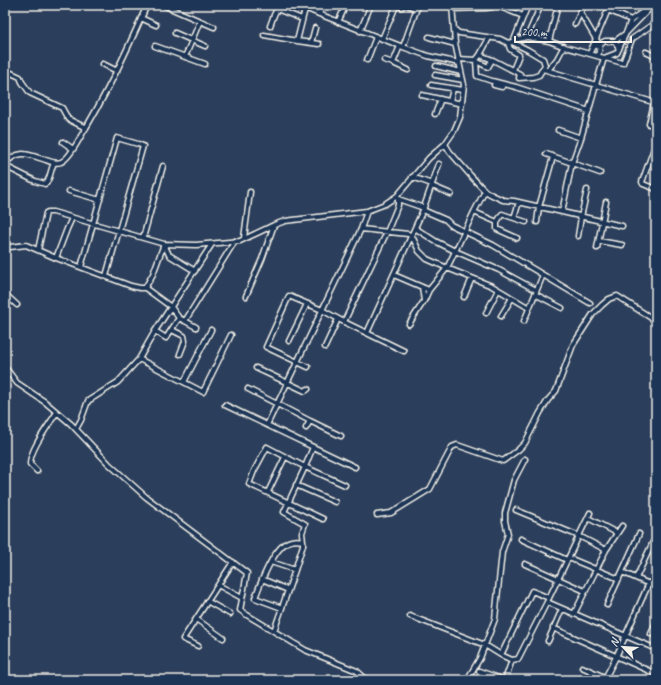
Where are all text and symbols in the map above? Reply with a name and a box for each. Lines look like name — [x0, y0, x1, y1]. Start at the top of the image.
scale bar — [515, 18, 631, 44]
text: 200 m — [521, 24, 548, 40]
north arrow — [603, 627, 643, 667]
text: N — [606, 635, 623, 649]

